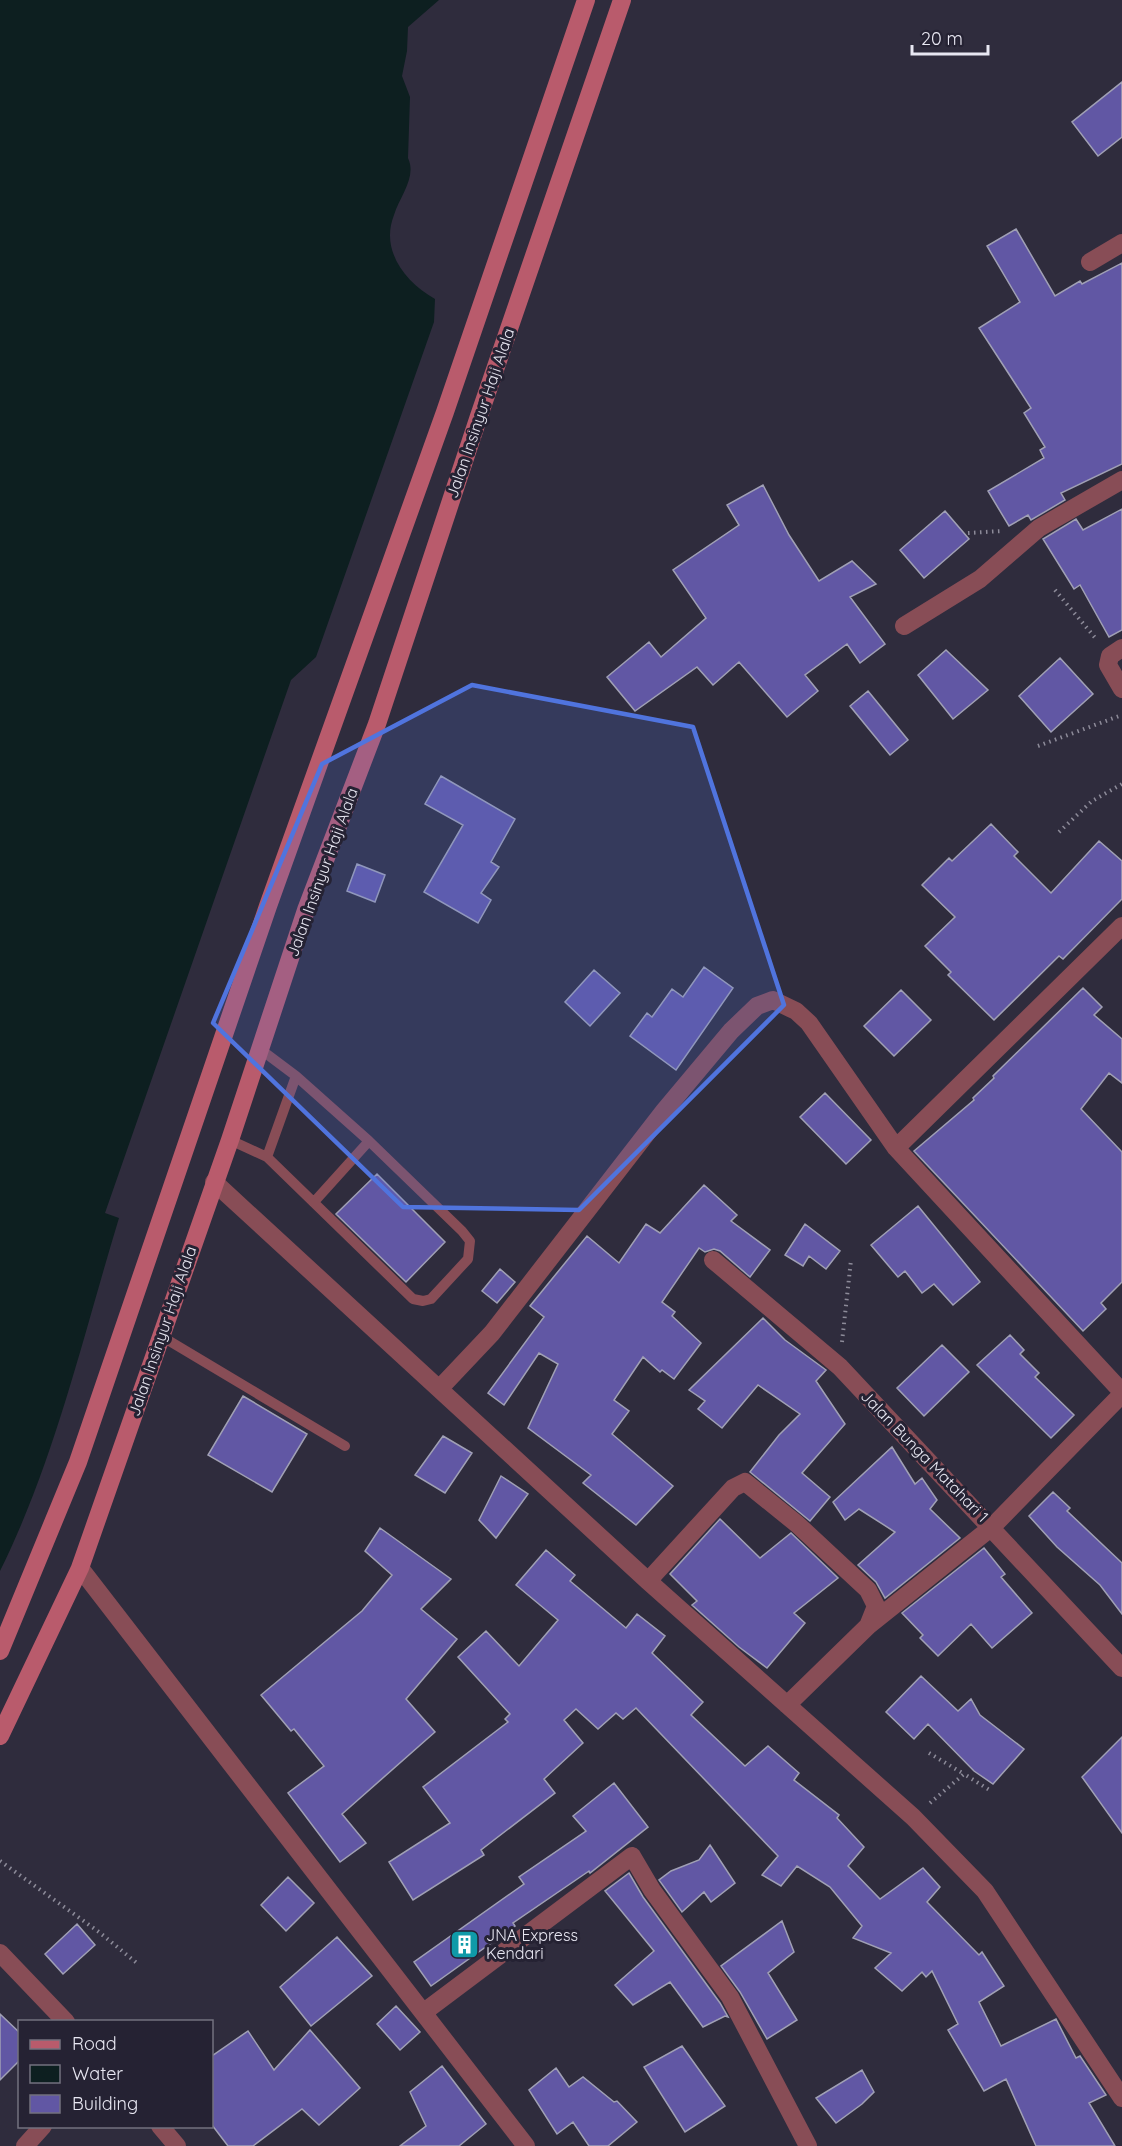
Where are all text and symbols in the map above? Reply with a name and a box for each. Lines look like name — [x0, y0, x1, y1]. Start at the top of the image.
scale bar — [912, 18, 988, 56]
text: 20 m — [921, 27, 963, 50]
street label: Jalan Insinyur Haji Alala — [442, 325, 518, 501]
street label: Jalan Insinyur Haji Alala — [282, 785, 362, 959]
street label: Jalan Insinyur Haji Alala — [124, 1243, 200, 1419]
street label: Jalan Bunga Matahari 1 — [857, 1386, 993, 1526]
place label: JNA Express Kendari — [486, 1925, 578, 1963]
building icon: JNA Express Kendari — [449, 1928, 481, 1960]
legend — [18, 2020, 213, 2128]
text: Road — [72, 2032, 117, 2055]
text: Water — [72, 2062, 123, 2085]
text: Building — [72, 2092, 138, 2115]

